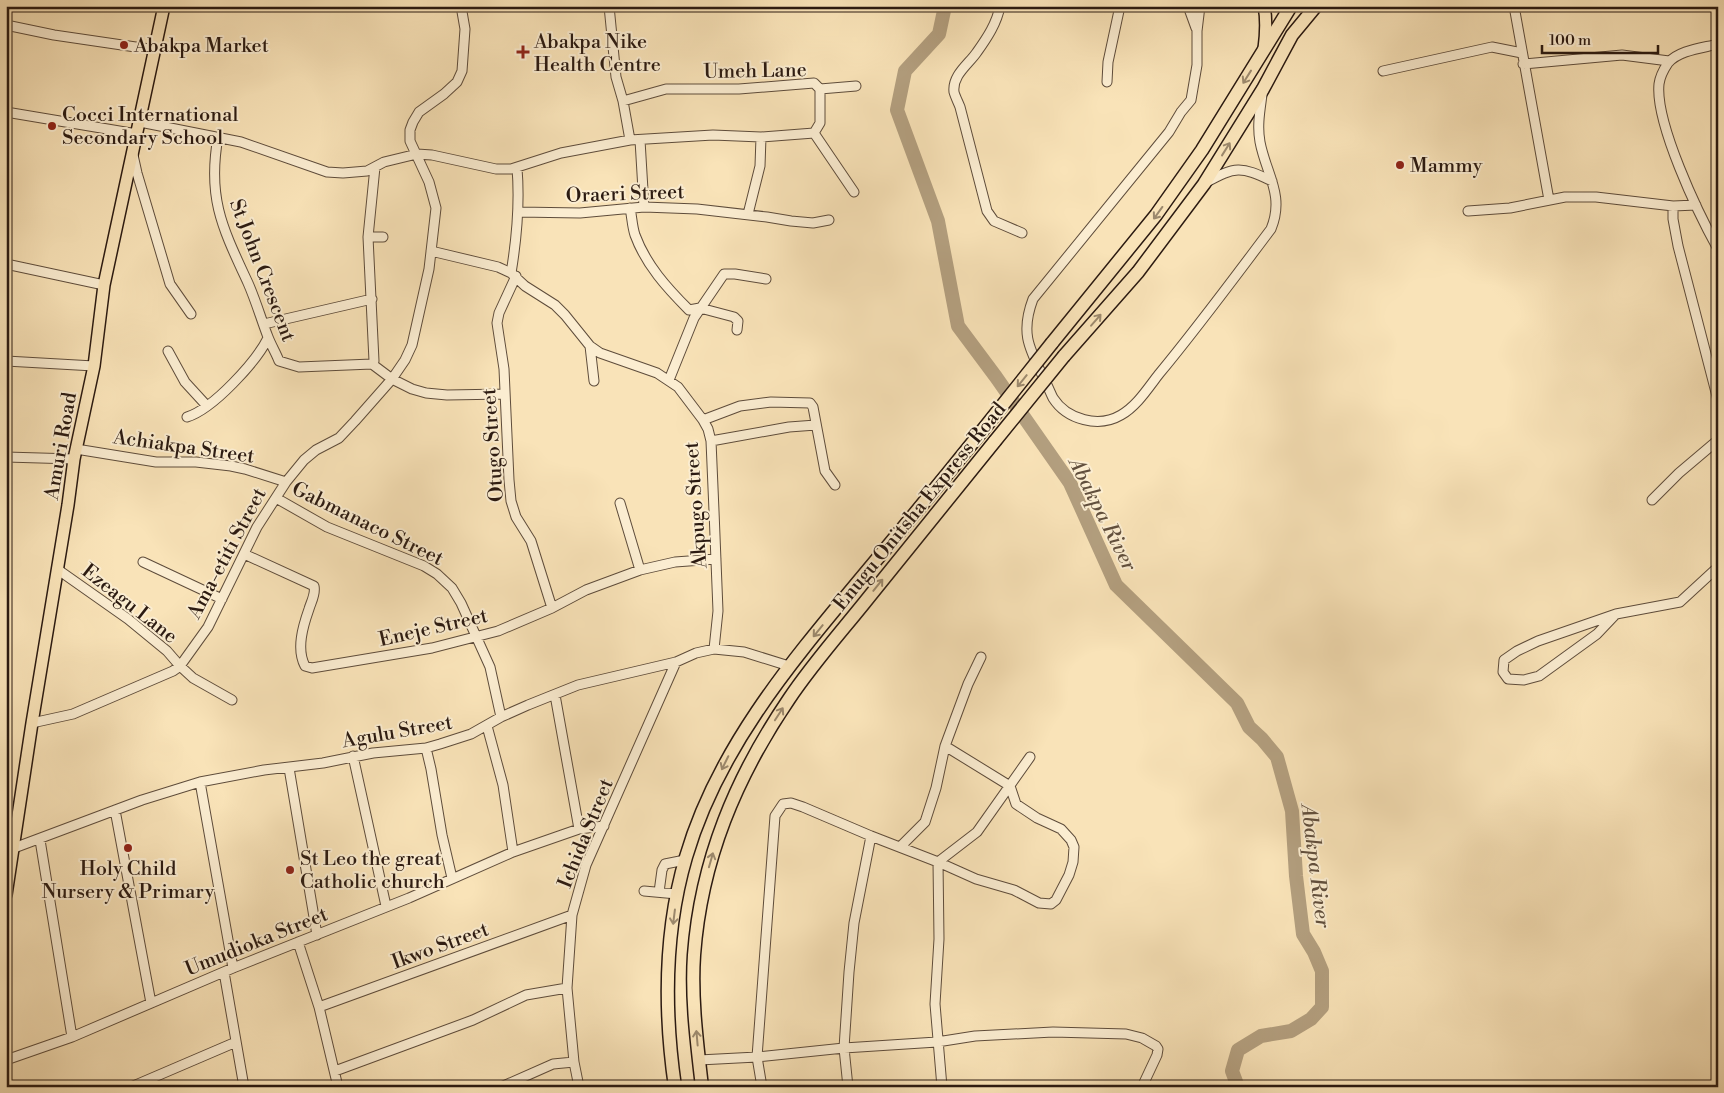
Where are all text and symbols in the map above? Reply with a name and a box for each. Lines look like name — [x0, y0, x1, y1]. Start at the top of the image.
scale bar — [1542, 22, 1658, 54]
place label: Abakpa Nike Health Centre — [533, 30, 661, 78]
text: 100 m — [1549, 31, 1591, 50]
place label: Abakpa Market — [133, 34, 269, 59]
marker: Abakpa Market — [118, 39, 130, 51]
marker: Abakpa Nike Health Centre — [516, 45, 530, 59]
street label: Umeh Lane — [703, 58, 807, 85]
one-way arrow — [1241, 70, 1251, 84]
place label: Cocci International Secondary School — [62, 103, 238, 151]
marker: Cocci International Secondary School — [46, 120, 58, 132]
one-way arrow — [1221, 142, 1231, 156]
place label: Mammy — [1410, 154, 1483, 179]
marker: Mammy — [1394, 159, 1406, 171]
street label: Oraeri Street — [565, 180, 685, 209]
street label: St John Crescent — [223, 196, 300, 345]
one-way arrow — [1152, 206, 1163, 219]
one-way arrow — [1090, 313, 1102, 326]
one-way arrow — [1016, 374, 1027, 387]
street label: Otugo Street — [477, 387, 510, 503]
street label: Amuri Road — [40, 390, 83, 503]
street label: Enugu Onitsha Express Road — [828, 397, 1012, 616]
street label: Achiakpa Street — [111, 425, 256, 470]
street label: Akpugo Street — [680, 441, 713, 570]
water label: Abakpa River — [1061, 452, 1142, 577]
street label: Gabmanaco Street — [287, 477, 447, 572]
street label: Ama-etiti Street — [182, 484, 272, 624]
street label: Ezeagu Lane — [76, 559, 182, 649]
one-way arrow — [873, 579, 884, 592]
street label: Eneje Street — [376, 604, 490, 653]
one-way arrow — [812, 624, 823, 637]
one-way arrow — [774, 707, 784, 721]
street label: Agulu Street — [339, 710, 454, 755]
one-way arrow — [719, 756, 729, 771]
street label: Ichida Street — [553, 775, 620, 892]
water label: Abakpa River — [1294, 801, 1336, 930]
marker: Holy Child Nursery & Primary — [122, 842, 134, 854]
place label: St Leo the great Catholic church — [300, 847, 445, 895]
one-way arrow — [706, 852, 716, 868]
place label: Holy Child Nursery & Primary — [42, 857, 215, 905]
marker: St Leo the great Catholic church — [284, 864, 296, 876]
street label: Umudioka Street — [181, 902, 332, 982]
one-way arrow — [669, 908, 679, 924]
street label: Ikwo Street — [389, 917, 492, 975]
one-way arrow — [693, 1031, 702, 1047]

